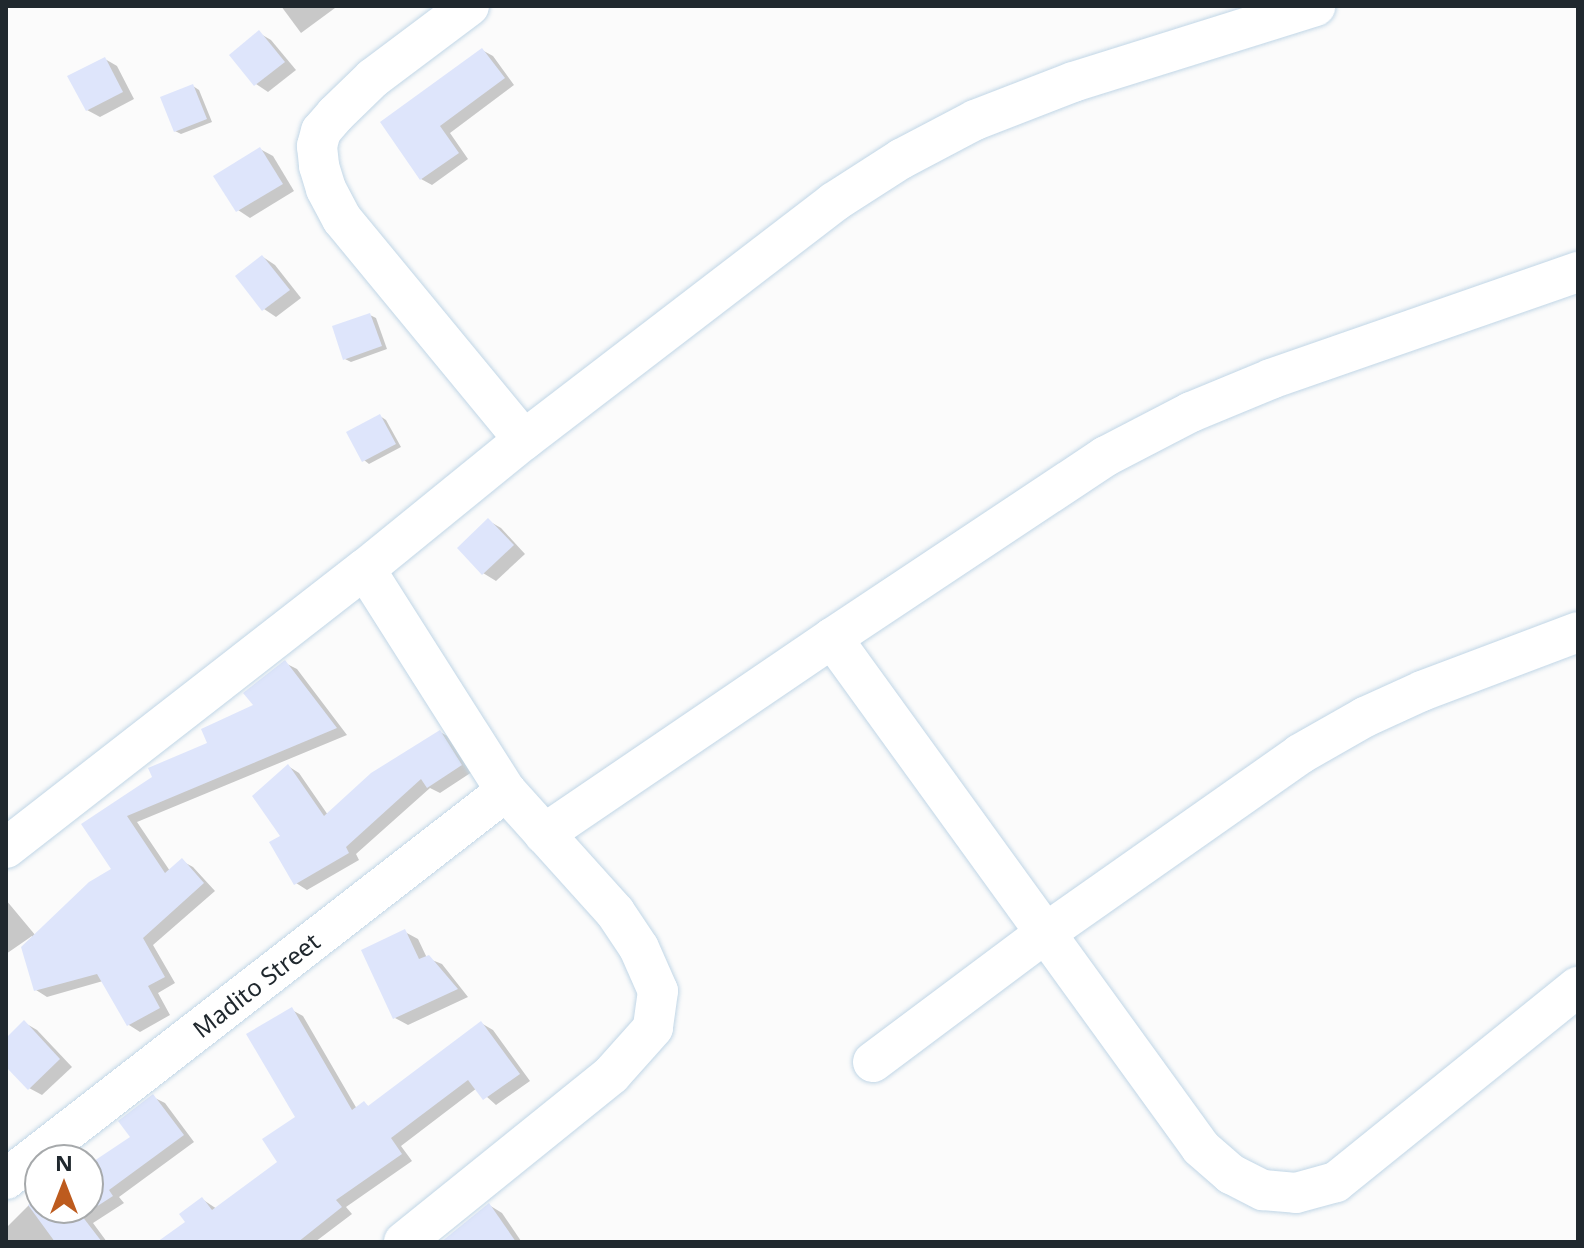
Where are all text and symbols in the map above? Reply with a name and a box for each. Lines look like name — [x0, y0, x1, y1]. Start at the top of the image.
street label: Madito Street — [187, 927, 325, 1043]
north arrow — [24, 1144, 104, 1224]
text: N — [55, 1147, 73, 1177]

